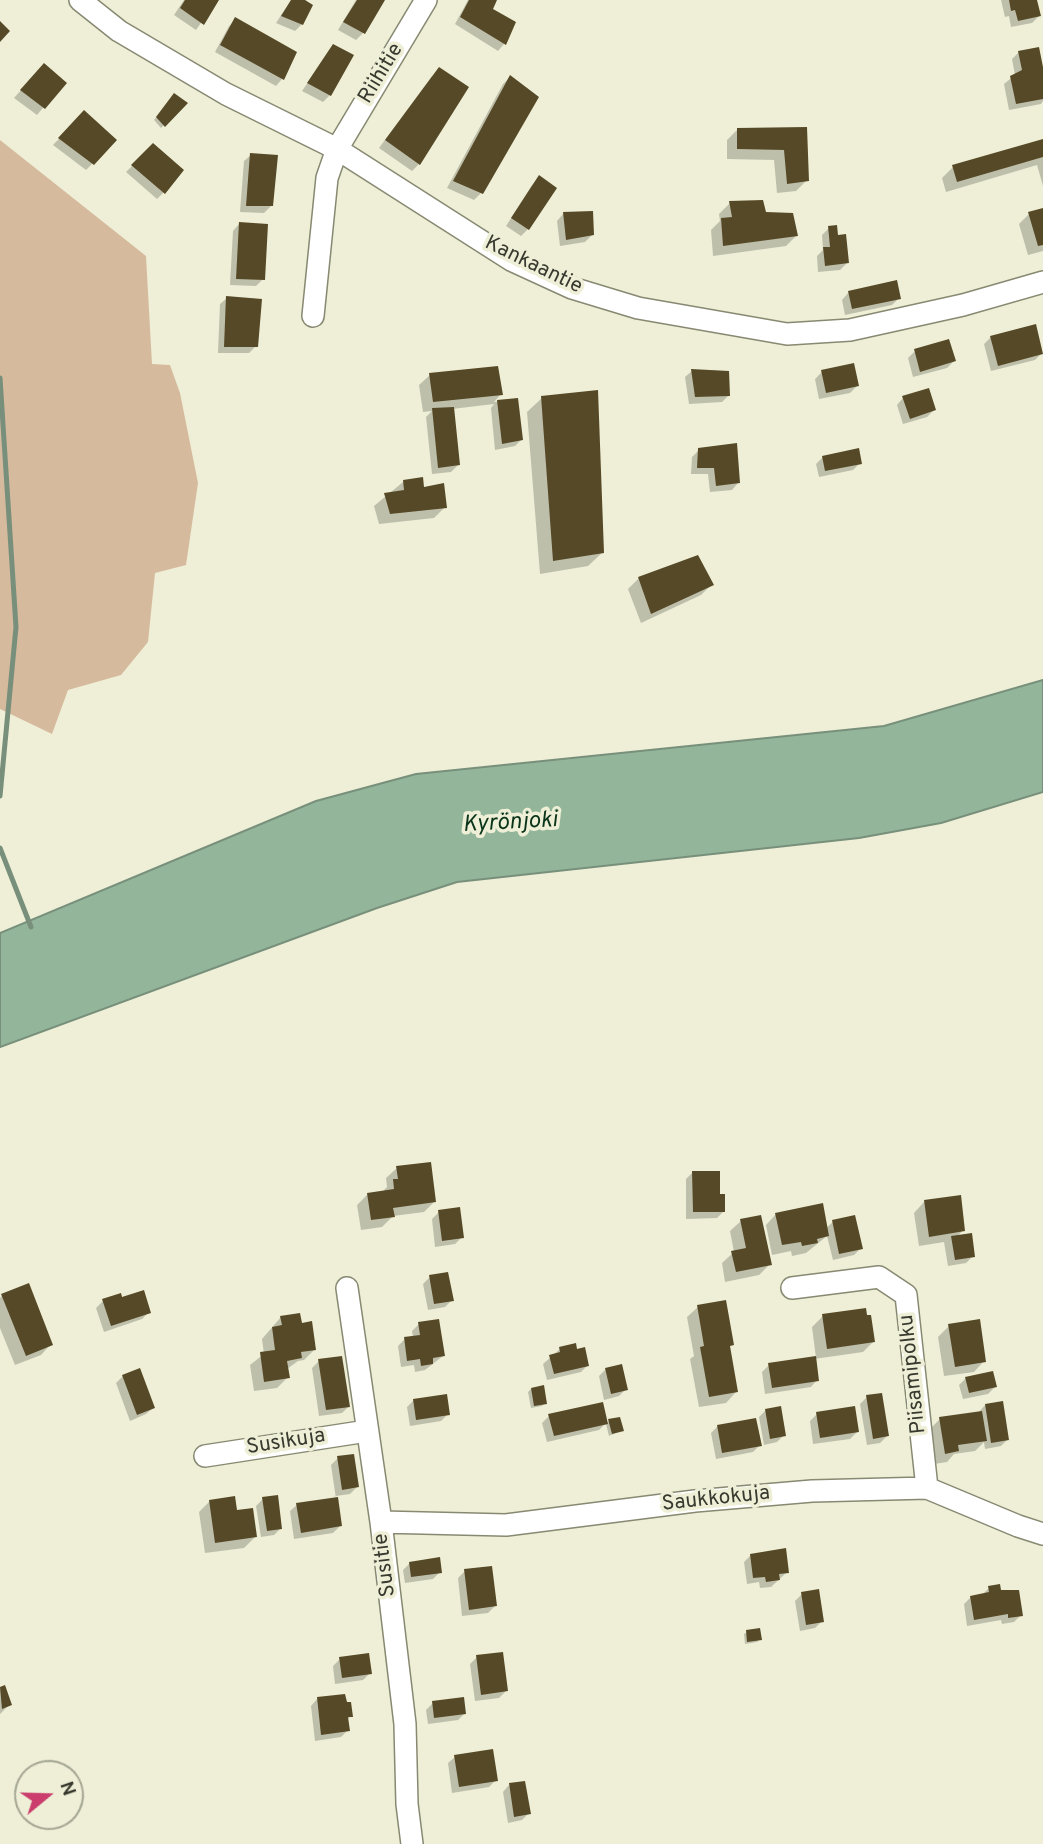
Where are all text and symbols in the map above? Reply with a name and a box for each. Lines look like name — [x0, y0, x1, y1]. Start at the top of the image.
street label: Riihitie — [354, 39, 410, 109]
street label: Kankaantie — [480, 232, 586, 300]
water label: Kyrönjoki — [462, 808, 558, 840]
street label: Piisamipolku — [895, 1313, 933, 1435]
street label: Susikuja — [245, 1424, 327, 1462]
street label: Saukkokuja — [661, 1482, 771, 1518]
street label: Susitie — [370, 1532, 402, 1598]
north arrow — [14, 1760, 84, 1830]
text: N — [53, 1778, 81, 1799]

